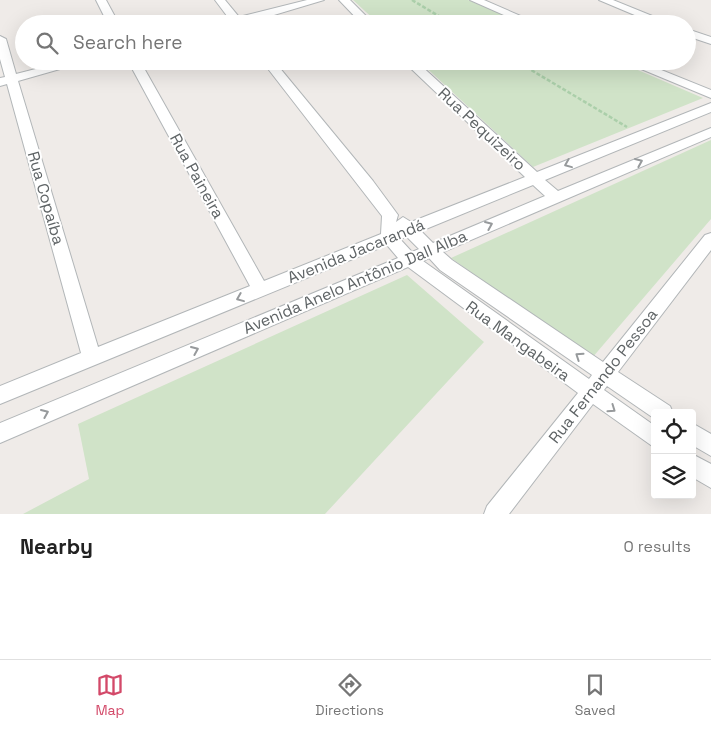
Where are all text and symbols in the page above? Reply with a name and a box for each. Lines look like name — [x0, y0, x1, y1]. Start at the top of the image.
search box — [15, 15, 696, 70]
icon: search — [33, 29, 61, 57]
text: Search here — [73, 30, 183, 55]
street label: Rua Pequizeiro — [433, 83, 531, 175]
street label: Rua Paineira — [165, 130, 229, 222]
street label: Rua Copaíba — [23, 149, 69, 247]
one-way arrow — [634, 158, 643, 168]
one-way arrow — [565, 159, 573, 169]
street label: Avenida Jacarandá — [284, 214, 428, 288]
one-way arrow — [484, 221, 493, 232]
street label: Avenida Anelo Antônio Dall Alba — [240, 225, 470, 339]
one-way arrow — [236, 292, 244, 302]
street label: Rua Mangabeira — [462, 296, 574, 386]
street label: Rua Fernando Pessoa — [544, 304, 662, 448]
one-way arrow — [190, 346, 198, 356]
one-way arrow — [575, 353, 585, 362]
one-way arrow — [607, 403, 616, 412]
one-way arrow — [40, 409, 49, 420]
map controls — [651, 409, 696, 499]
button: locate — [651, 409, 696, 454]
button: layers — [651, 454, 696, 499]
text: Nearby — [20, 533, 93, 560]
text: 0 results — [623, 536, 691, 557]
tab: Map — [95, 671, 125, 719]
tab: Directions — [315, 671, 384, 719]
tab: Saved — [575, 671, 616, 719]

